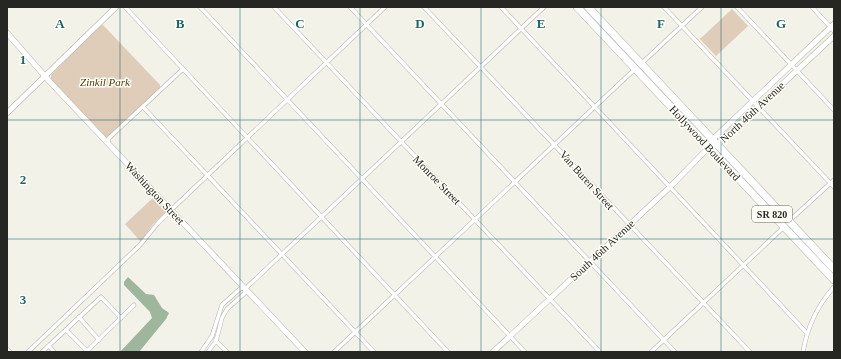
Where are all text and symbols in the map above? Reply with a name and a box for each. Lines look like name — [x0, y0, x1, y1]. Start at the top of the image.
text: A — [55, 16, 65, 31]
text: B — [176, 16, 185, 31]
text: C — [295, 16, 305, 31]
text: D — [415, 16, 425, 31]
text: E — [537, 16, 545, 31]
text: F — [657, 16, 665, 31]
text: G — [776, 16, 786, 31]
text: 1 — [20, 52, 26, 67]
park label: Zinkil Park — [80, 76, 131, 88]
street label: North 46th Avenue — [717, 79, 787, 145]
street label: Hollywood Boulevard — [667, 103, 743, 183]
street label: Van Buren Street — [557, 148, 617, 212]
street label: Monroe Street — [411, 153, 463, 207]
street label: Washington Street — [123, 159, 187, 227]
text: 2 — [20, 172, 26, 187]
road number: SR 820 — [752, 206, 792, 222]
street label: South 46th Avenue — [567, 217, 637, 283]
text: 3 — [20, 292, 27, 307]

